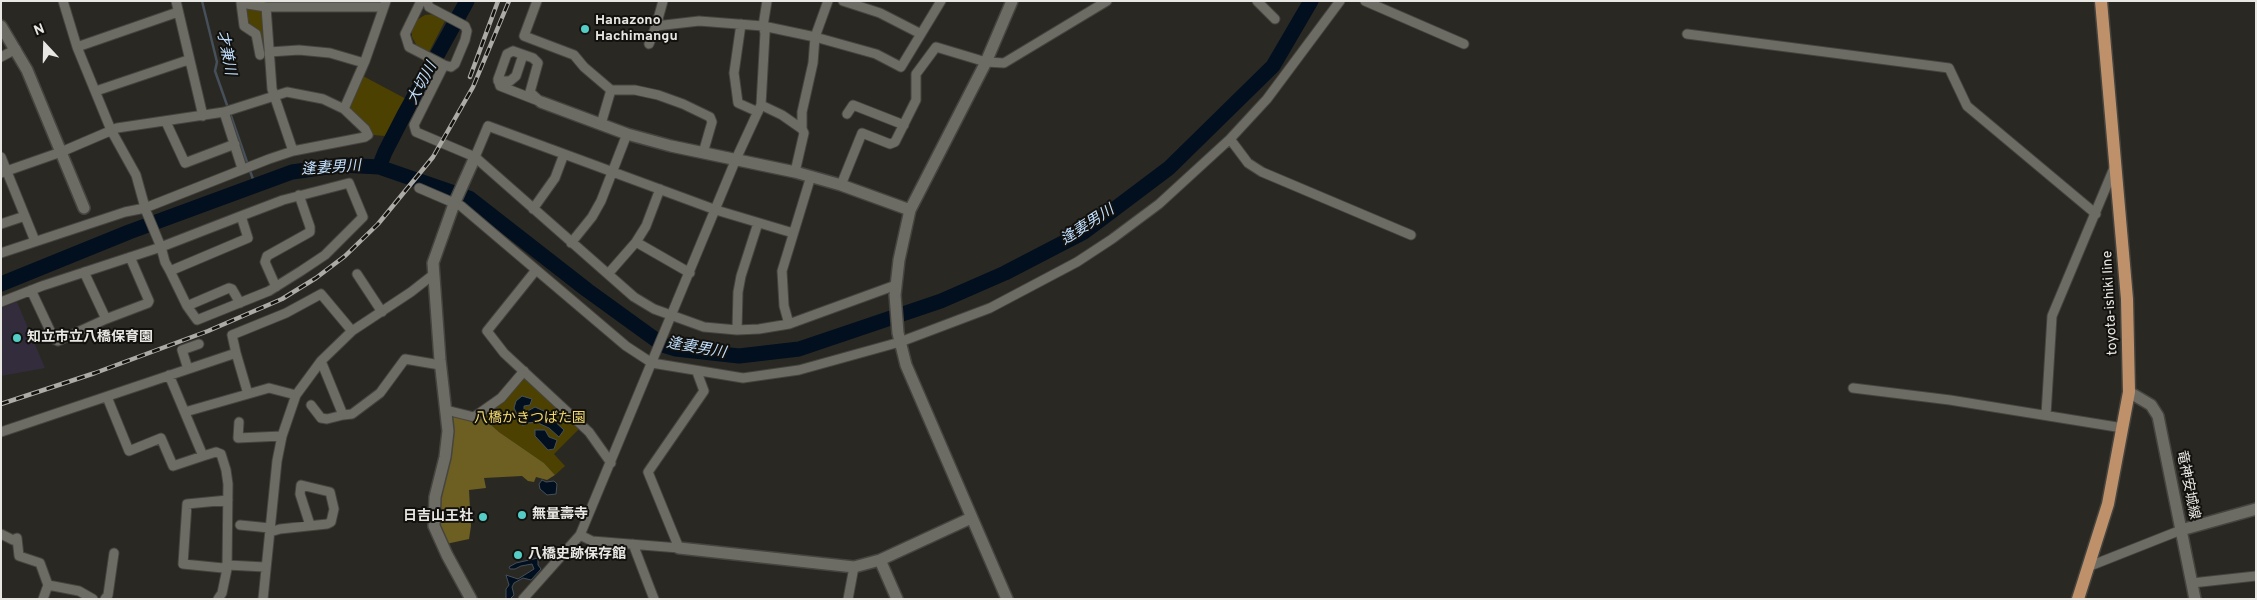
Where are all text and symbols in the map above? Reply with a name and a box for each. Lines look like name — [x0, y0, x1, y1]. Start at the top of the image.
place label: Hanazono Hachimangu — [595, 13, 678, 46]
north arrow — [20, 20, 70, 70]
text: N — [32, 21, 47, 40]
marker: Hanazono Hachimangu — [579, 23, 591, 35]
water label: 才兼川 — [212, 29, 238, 77]
water label: 大切川 — [404, 60, 442, 108]
water label: 逢妻男川 — [300, 158, 362, 180]
water label: 逢妻男川 — [1058, 202, 1118, 250]
street label: toyota-ishiki line — [2100, 250, 2122, 356]
place label: 知立市立八橋保育園 — [27, 330, 153, 346]
marker: 知立市立八橋保育園 — [11, 332, 23, 344]
water label: 逢妻男川 — [665, 335, 727, 363]
park label: 八橋かきつばた園 — [474, 411, 586, 427]
street label: 竜神安城線 — [2172, 449, 2202, 521]
place label: 無量壽寺 — [532, 507, 588, 523]
place label: 日吉山王社 — [403, 509, 473, 525]
marker: 無量壽寺 — [516, 509, 528, 521]
marker: 日吉山王社 — [477, 511, 489, 523]
place label: 八橋史跡保存館 — [528, 547, 626, 563]
marker: 八橋史跡保存館 — [512, 549, 524, 561]

